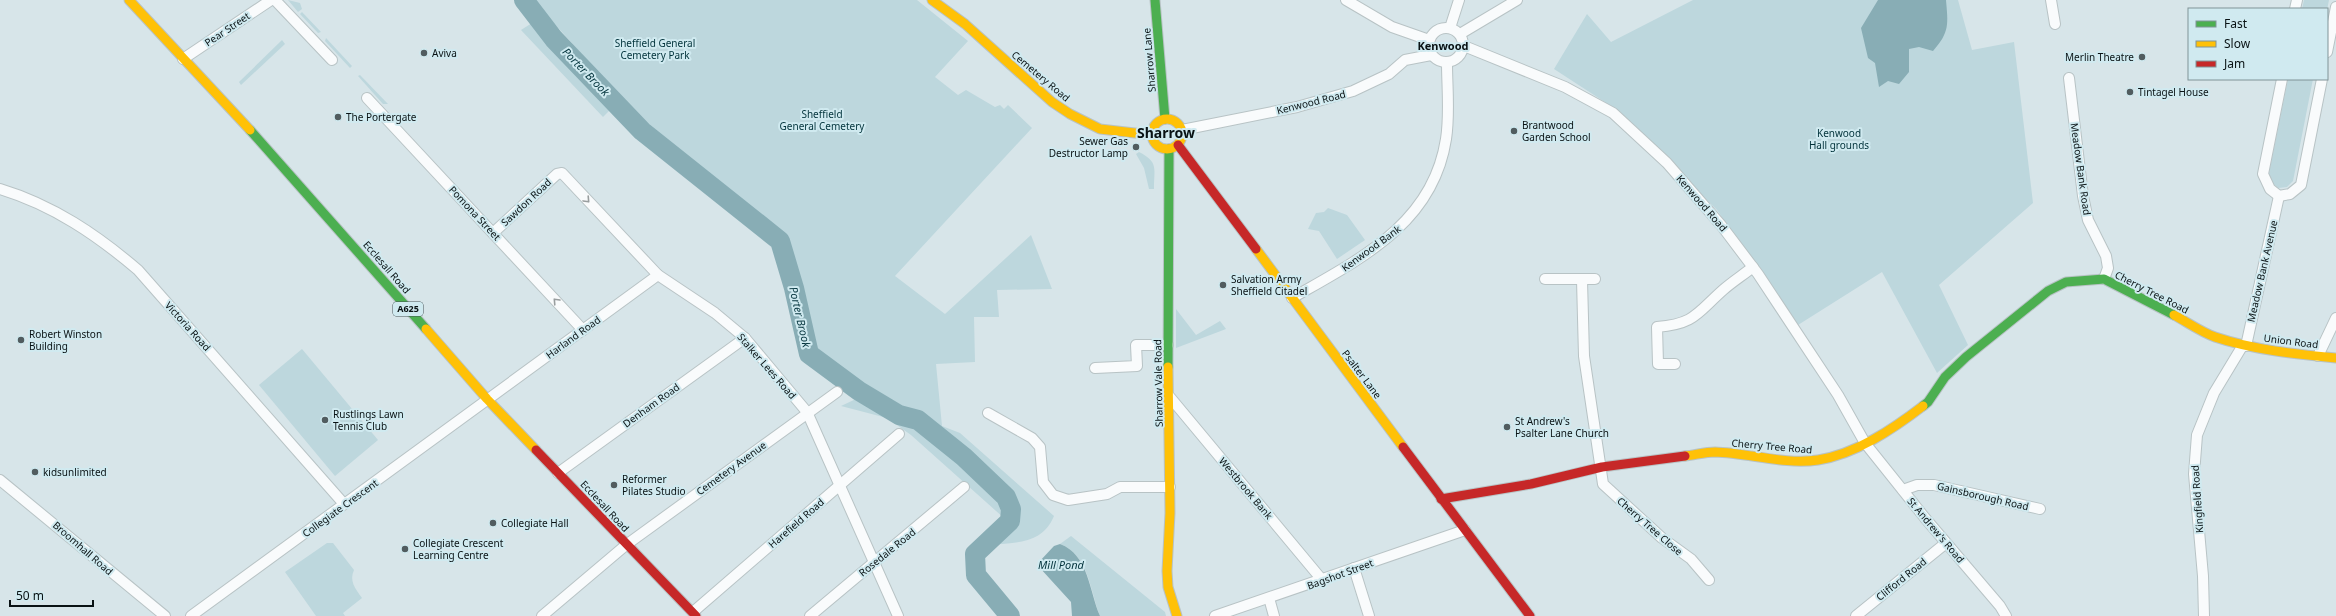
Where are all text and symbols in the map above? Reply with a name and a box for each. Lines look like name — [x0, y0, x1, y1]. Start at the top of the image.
street label: Pear Street — [202, 8, 253, 49]
legend — [2188, 8, 2328, 80]
text: Fast — [2224, 15, 2248, 32]
street label: Sharrow Lane — [1139, 27, 1159, 93]
text: Slow — [2224, 35, 2251, 52]
park label: Sheffield General Cemetery Park — [615, 36, 695, 62]
district label: Kenwood — [1417, 38, 1469, 53]
water label: Porter Brook — [560, 44, 614, 99]
place label: Aviva — [432, 46, 457, 60]
street label: Cemetery Road — [1009, 47, 1073, 105]
marker: Aviva — [419, 48, 429, 58]
place label: Merlin Theatre — [2065, 50, 2134, 64]
marker: Merlin Theatre — [2137, 52, 2147, 62]
text: Jam — [2223, 55, 2245, 72]
place label: Tintagel House — [2138, 85, 2209, 99]
street label: Kenwood Road — [1275, 87, 1347, 117]
marker: Tintagel House — [2125, 87, 2135, 97]
park label: Sheffield General Cemetery — [780, 107, 865, 133]
place label: The Portergate — [346, 110, 417, 124]
marker: The Portergate — [333, 112, 343, 122]
place label: Brantwood Garden School — [1522, 118, 1591, 144]
street label: Meadow Bank Road — [2068, 122, 2094, 216]
district label: Sharrow — [1137, 123, 1195, 142]
marker: Brantwood Garden School — [1509, 126, 1519, 136]
park label: Kenwood Hall grounds — [1809, 126, 1869, 152]
place label: Sewer Gas Destructor Lamp — [1049, 134, 1128, 160]
marker: Sewer Gas Destructor Lamp — [1131, 142, 1141, 152]
street label: Kenwood Road — [1674, 172, 1730, 234]
street label: Sawdon Road — [498, 175, 554, 229]
street label: Pomona Street — [446, 183, 504, 244]
one-way arrow — [582, 195, 590, 203]
street label: Meadow Bank Avenue — [2243, 218, 2281, 323]
street label: Kenwood Bank — [1338, 221, 1404, 274]
street label: Ecclesall Road — [360, 238, 414, 296]
street label: Cherry Tree Road — [2113, 267, 2191, 317]
place label: Salvation Army Sheffield Citadel — [1231, 272, 1307, 298]
marker: Salvation Army Sheffield Citadel — [1218, 280, 1228, 290]
water label: Porter Brook — [786, 285, 815, 349]
street label: Victoria Road — [162, 298, 214, 354]
one-way arrow — [554, 298, 561, 306]
road number: A625 — [393, 302, 423, 316]
street label: Harland Road — [543, 312, 603, 362]
place label: Robert Winston Building — [29, 327, 102, 353]
street label: Stalker Lees Road — [735, 330, 799, 402]
street label: Union Road — [2263, 331, 2319, 351]
marker: Robert Winston Building — [16, 335, 26, 345]
street label: Sharrow Vale Road — [1150, 339, 1166, 427]
street label: Psalter Lane — [1339, 347, 1385, 402]
street label: Denham Road — [620, 380, 682, 430]
place label: Rustlings Lawn Tennis Club — [333, 407, 404, 433]
place label: St Andrew's Psalter Lane Church — [1515, 414, 1609, 440]
marker: Rustlings Lawn Tennis Club — [320, 415, 330, 425]
marker: St Andrew's Psalter Lane Church — [1502, 422, 1512, 432]
street label: Cherry Tree Road — [1731, 435, 1813, 457]
street label: Cemetery Avenue — [693, 438, 769, 498]
street label: Westbrook Bank — [1216, 454, 1276, 522]
place label: kidsunlimited — [43, 465, 107, 479]
street label: Kingfield Road — [2188, 465, 2206, 533]
marker: kidsunlimited — [30, 467, 40, 477]
place label: Reformer Pilates Studio — [622, 472, 686, 498]
street label: Collegiate Crescent — [299, 476, 381, 540]
street label: Ecclesall Road — [578, 477, 632, 535]
street label: Gainsborough Road — [1936, 479, 2030, 513]
marker: Reformer Pilates Studio — [609, 480, 619, 490]
street label: Cherry Tree Close — [1614, 494, 1686, 559]
street label: St Andrew's Road — [1904, 494, 1968, 566]
street label: Harefield Road — [765, 495, 827, 551]
place label: Collegiate Hall — [501, 516, 569, 530]
street label: Broomhall Road — [50, 518, 116, 578]
marker: Collegiate Hall — [488, 518, 498, 528]
street label: Rosedale Road — [856, 525, 918, 579]
place label: Collegiate Crescent Learning Centre — [413, 536, 504, 562]
marker: Collegiate Crescent Learning Centre — [400, 544, 410, 554]
street label: Clifford Road — [1873, 554, 1929, 604]
street label: Bagshot Street — [1305, 555, 1375, 592]
water label: Mill Pond — [1038, 557, 1085, 572]
scale bar — [10, 582, 93, 608]
text: 50 m — [16, 587, 44, 604]

